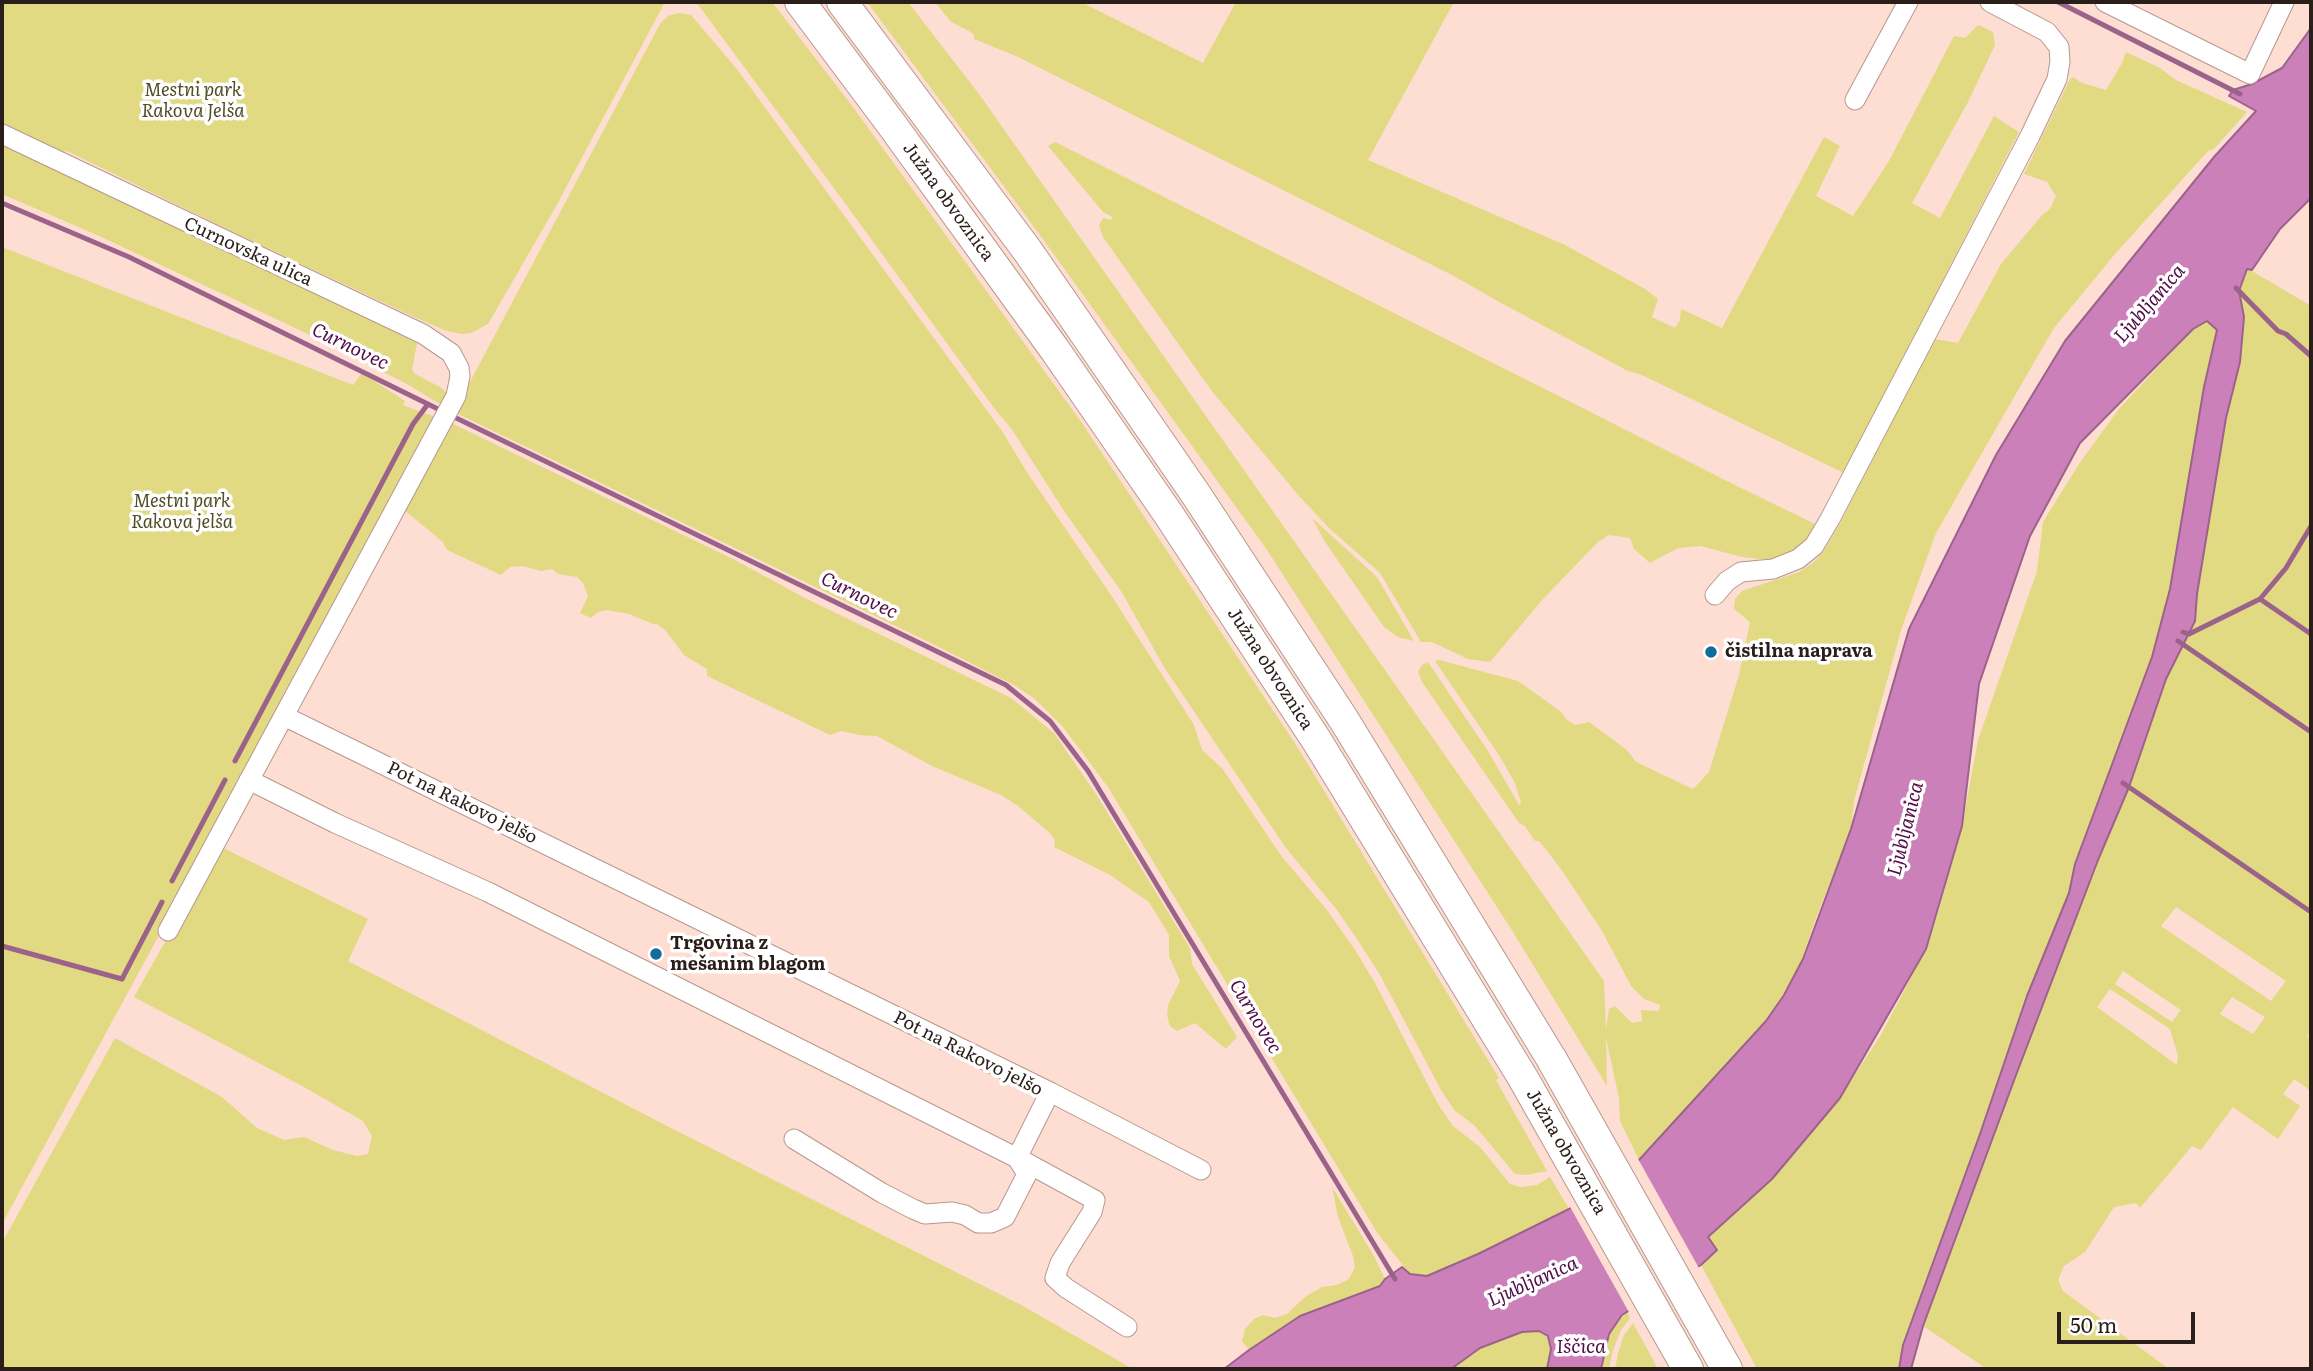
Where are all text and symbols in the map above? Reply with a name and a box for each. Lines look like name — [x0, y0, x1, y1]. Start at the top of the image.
park label: Mestni park Rakova Jelša — [142, 80, 244, 122]
street label: Južna obvoznica — [898, 138, 998, 266]
street label: Curnovska ulica — [180, 213, 316, 291]
water label: Ljubljanica — [2110, 260, 2190, 348]
water label: Curnovec — [308, 319, 392, 375]
park label: Mestni park Rakova jelša — [131, 491, 233, 534]
water label: Curnovec — [817, 568, 901, 624]
street label: Južna obvoznica — [1222, 604, 1318, 734]
place label: čistilna naprava — [1725, 641, 1873, 663]
marker: čistilna naprava — [1703, 644, 1719, 660]
street label: Pot na Rakovo jelšo — [383, 757, 541, 849]
water label: Ljubljanica — [1883, 780, 1929, 878]
place label: Trgovina z mešanim blagom — [670, 933, 826, 976]
marker: Trgovina z mešanim blagom — [648, 946, 664, 962]
water label: Curnovec — [1224, 976, 1286, 1058]
street label: Pot na Rakovo jelšo — [890, 1007, 1046, 1101]
street label: Južna obvoznica — [1521, 1085, 1611, 1219]
water label: Ljubljanica — [1484, 1252, 1582, 1312]
scale bar — [2061, 1298, 2199, 1342]
text: 50 m — [2070, 1308, 2117, 1339]
water label: Iščica — [1556, 1336, 1606, 1358]

